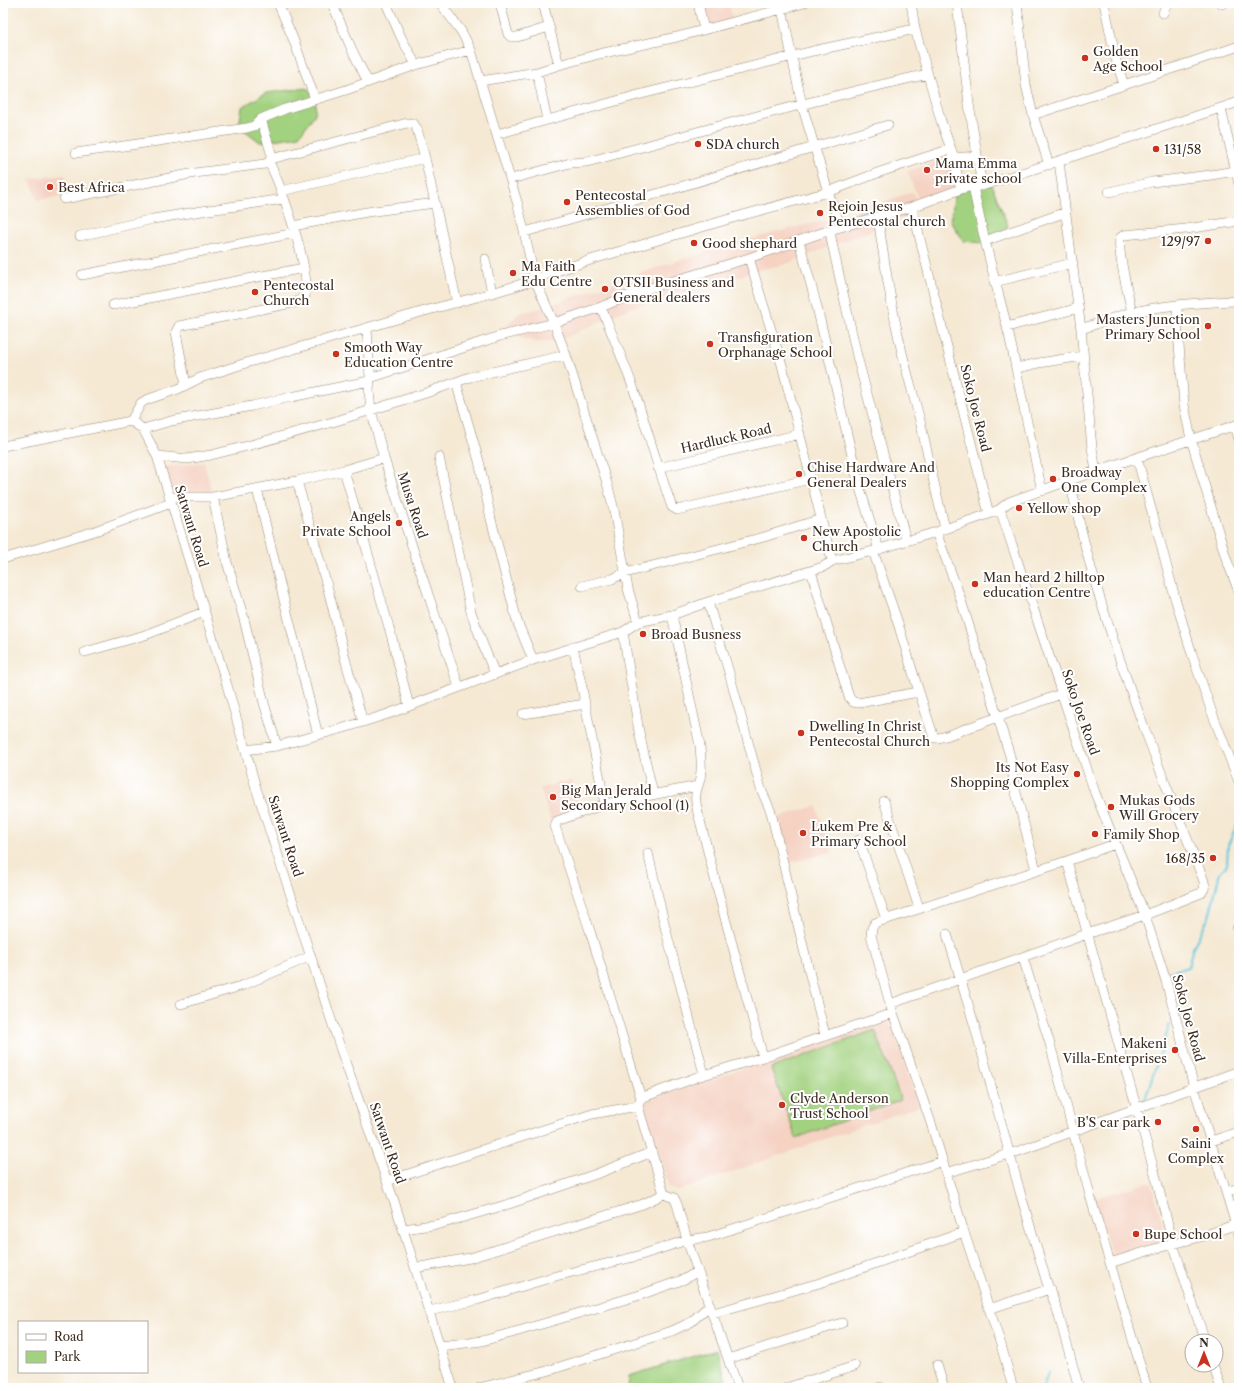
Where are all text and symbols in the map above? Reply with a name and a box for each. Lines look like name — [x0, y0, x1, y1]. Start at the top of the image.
place label: Golden Age School — [1092, 43, 1163, 74]
marker: Golden Age School — [1080, 53, 1090, 63]
place label: SDA church — [706, 136, 780, 152]
marker: SDA church — [693, 139, 703, 149]
place label: 131/58 — [1164, 141, 1201, 157]
marker: 131/58 — [1151, 144, 1161, 154]
place label: Mama Emma private school — [935, 155, 1022, 186]
marker: Mama Emma private school — [922, 165, 932, 175]
place label: Best Africa — [58, 179, 125, 195]
marker: Best Africa — [45, 182, 55, 192]
place label: Pentecostal Assemblies of God — [574, 187, 690, 218]
marker: Pentecostal Assemblies of God — [562, 197, 572, 207]
place label: Rejoin Jesus Pentecostal church — [828, 198, 946, 229]
marker: Rejoin Jesus Pentecostal church — [815, 208, 825, 218]
place label: 129/97 — [1161, 233, 1201, 249]
place label: Good shephard — [702, 235, 797, 251]
marker: 129/97 — [1203, 236, 1213, 246]
marker: Good shephard — [689, 238, 699, 248]
place label: Ma Faith Edu Centre — [521, 258, 592, 289]
marker: Ma Faith Edu Centre — [508, 268, 518, 278]
place label: OTSII Business and General dealers — [613, 274, 734, 305]
place label: Pentecostal Church — [263, 277, 334, 308]
marker: OTSII Business and General dealers — [600, 284, 610, 294]
marker: Pentecostal Church — [250, 287, 260, 297]
place label: Masters Junction Primary School — [1096, 311, 1200, 342]
marker: Masters Junction Primary School — [1203, 321, 1213, 331]
place label: Transfiguration Orphanage School — [718, 329, 833, 360]
place label: Smooth Way Education Centre — [344, 339, 453, 370]
marker: Transfiguration Orphanage School — [705, 339, 715, 349]
marker: Smooth Way Education Centre — [331, 349, 341, 359]
street label: Soko Joe Road — [957, 363, 995, 453]
street label: Hardluck Road — [679, 420, 773, 456]
place label: Chise Hardware And General Dealers — [807, 459, 935, 490]
place label: Broadway One Complex — [1061, 464, 1147, 495]
marker: Chise Hardware And General Dealers — [794, 469, 804, 479]
street label: Musa Road — [395, 470, 431, 540]
marker: Broadway One Complex — [1048, 474, 1058, 484]
street label: Satwant Road — [172, 483, 212, 569]
place label: Yellow shop — [1026, 500, 1101, 516]
marker: Yellow shop — [1014, 503, 1024, 513]
place label: Angels Private School — [302, 508, 391, 539]
marker: Angels Private School — [394, 518, 404, 528]
place label: New Apostolic Church — [812, 523, 901, 554]
marker: New Apostolic Church — [799, 533, 809, 543]
place label: Man heard 2 hilltop education Centre — [983, 569, 1105, 600]
marker: Man heard 2 hilltop education Centre — [970, 579, 980, 589]
place label: Broad Busness — [651, 626, 741, 642]
marker: Broad Busness — [638, 629, 648, 639]
street label: Soko Joe Road — [1059, 667, 1103, 757]
place label: Dwelling In Christ Pentecostal Church — [809, 718, 930, 749]
marker: Dwelling In Christ Pentecostal Church — [796, 728, 806, 738]
place label: Its Not Easy Shopping Complex — [950, 759, 1070, 790]
marker: Its Not Easy Shopping Complex — [1072, 769, 1082, 779]
place label: Big Man Jerald Secondary School (1) — [561, 782, 689, 813]
marker: Big Man Jerald Secondary School (1) — [548, 792, 558, 802]
place label: Mukas Gods Will Grocery — [1118, 792, 1200, 823]
street label: Satwant Road — [265, 793, 307, 879]
marker: Mukas Gods Will Grocery — [1106, 802, 1116, 812]
place label: Lukem Pre & Primary School — [811, 818, 906, 849]
place label: Family Shop — [1103, 826, 1180, 842]
marker: Lukem Pre & Primary School — [798, 828, 808, 838]
marker: Family Shop — [1090, 829, 1100, 839]
place label: 168/35 — [1165, 850, 1205, 866]
marker: 168/35 — [1208, 853, 1218, 863]
street label: Soko Joe Road — [1170, 973, 1208, 1063]
place label: Makeni Villa-Enterprises — [1062, 1035, 1167, 1066]
marker: Makeni Villa-Enterprises — [1170, 1045, 1180, 1055]
place label: Clyde Anderson Trust School — [790, 1090, 889, 1121]
street label: Satwant Road — [367, 1100, 409, 1186]
marker: Clyde Anderson Trust School — [777, 1100, 787, 1110]
place label: B'S car park — [1077, 1114, 1150, 1130]
marker: B'S car park — [1153, 1117, 1163, 1127]
marker: Saini Complex — [1191, 1124, 1201, 1134]
place label: Saini Complex — [1168, 1135, 1225, 1166]
place label: Bupe School — [1144, 1226, 1223, 1242]
marker: Bupe School — [1131, 1229, 1141, 1239]
legend — [18, 1321, 148, 1373]
text: Road — [54, 1329, 84, 1344]
north arrow — [1184, 1333, 1224, 1373]
text: N — [1199, 1336, 1209, 1350]
text: Park — [54, 1349, 81, 1364]

